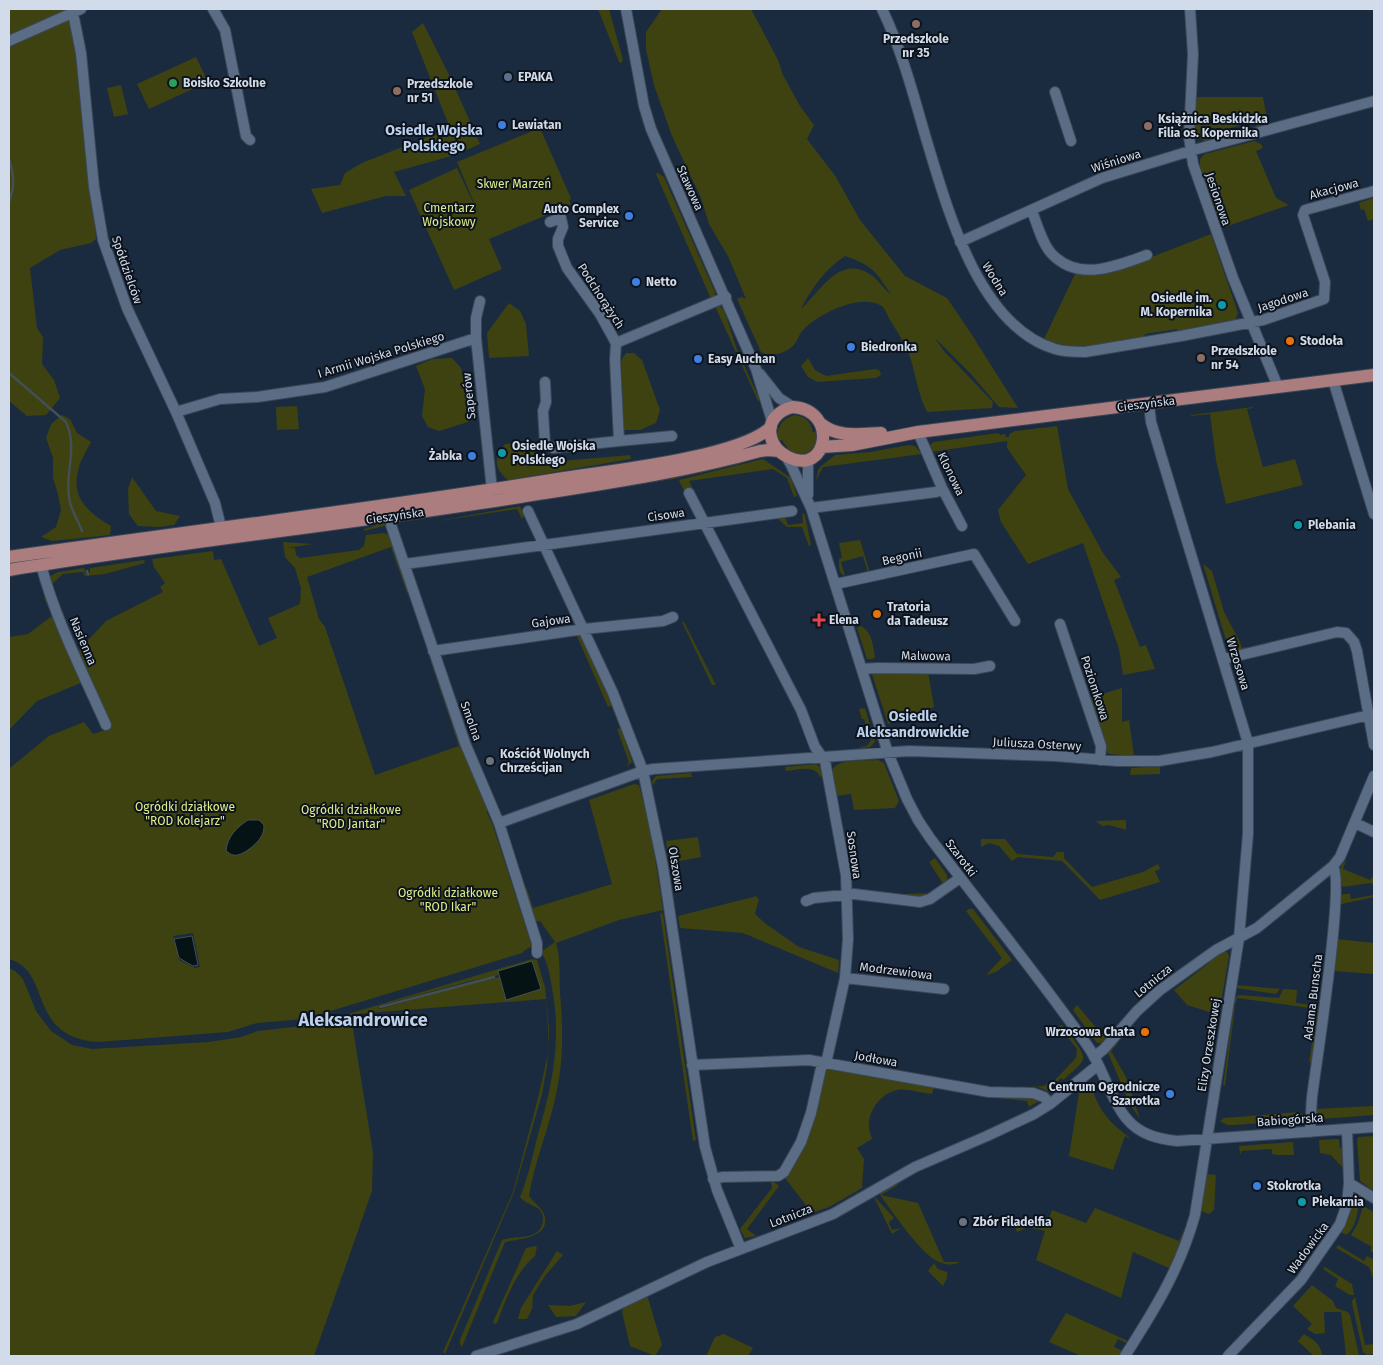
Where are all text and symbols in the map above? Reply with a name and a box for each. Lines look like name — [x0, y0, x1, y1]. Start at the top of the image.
marker: Przedszkole nr 35 — [910, 18, 922, 30]
place label: Przedszkole nr 35 — [883, 32, 949, 60]
place label: EPAKA — [518, 70, 553, 84]
marker: EPAKA — [502, 71, 514, 83]
place label: Boisko Szkolne — [183, 76, 266, 90]
marker: Boisko Szkolne — [167, 77, 179, 89]
place label: Przedszkole nr 51 — [407, 77, 473, 105]
marker: Przedszkole nr 51 — [391, 85, 403, 97]
place label: Książnica Beskidzka Filia os. Kopernika — [1158, 112, 1268, 140]
place label: Lewiatan — [512, 118, 561, 132]
marker: Lewiatan — [496, 119, 508, 131]
marker: Książnica Beskidzka Filia os. Kopernika — [1142, 120, 1154, 132]
district label: Osiedle Wojska Polskiego — [385, 122, 483, 155]
street label: Wiśniowa — [1089, 146, 1143, 176]
street label: Stawowa — [674, 163, 706, 213]
street label: Jesionowa — [1202, 171, 1234, 227]
street label: Akacjowa — [1308, 176, 1360, 202]
park label: Skwer Marzeń — [477, 177, 551, 191]
park label: Cmentarz Wojskowy — [422, 201, 476, 229]
place label: Auto Complex Service — [543, 202, 620, 230]
marker: Auto Complex Service — [623, 210, 635, 222]
street label: Spółdzielców — [109, 234, 145, 306]
street label: Wodna — [979, 259, 1011, 299]
street label: Podchorążych — [575, 261, 627, 331]
place label: Netto — [646, 275, 677, 289]
marker: Netto — [630, 276, 642, 288]
street label: Jagodowa — [1256, 285, 1310, 315]
place label: Osiedle im. M. Kopernika — [1141, 291, 1212, 319]
marker: Osiedle im. M. Kopernika — [1216, 299, 1228, 311]
street label: I Armii Wojska Polskiego — [316, 329, 446, 381]
place label: Stodoła — [1300, 334, 1344, 348]
marker: Stodoła — [1284, 335, 1296, 347]
place label: Biedronka — [861, 340, 917, 354]
marker: Biedronka — [845, 341, 857, 353]
place label: Przedszkole nr 54 — [1211, 344, 1277, 372]
place label: Easy Auchan — [708, 352, 775, 366]
marker: Przedszkole nr 54 — [1195, 352, 1207, 364]
marker: Easy Auchan — [692, 353, 704, 365]
street label: Saperów — [460, 372, 478, 420]
street label: Cieszyńska — [1116, 393, 1176, 415]
place label: Osiedle Wojska Polskiego — [512, 439, 596, 467]
marker: Osiedle Wojska Polskiego — [496, 447, 508, 459]
place label: Żabka — [429, 448, 462, 463]
marker: Żabka — [466, 450, 478, 462]
street label: Klonowa — [935, 450, 967, 498]
street label: Cieszyńska — [365, 505, 425, 527]
street label: Cisowa — [646, 505, 686, 525]
place label: Plebania — [1308, 518, 1356, 532]
marker: Plebania — [1292, 519, 1304, 531]
street label: Begonii — [881, 546, 923, 568]
place label: Tratoria da Tadeusz — [887, 600, 949, 628]
marker: Tratoria da Tadeusz — [871, 608, 883, 620]
street label: Gajowa — [531, 611, 571, 631]
place label: Elena — [829, 613, 859, 627]
marker: Elena — [813, 614, 825, 626]
street label: Nasienna — [67, 615, 99, 667]
street label: Wrzosowa — [1223, 636, 1253, 692]
street label: Malwowa — [901, 649, 951, 663]
street label: Poziomkowa — [1078, 654, 1112, 722]
street label: Smolna — [457, 699, 485, 743]
district label: Osiedle Aleksandrowickie — [856, 708, 969, 741]
street label: Juliusza Osterwy — [992, 735, 1082, 753]
place label: Kościół Wolnych Chrześcijan — [500, 747, 590, 775]
marker: Kościół Wolnych Chrześcijan — [484, 755, 496, 767]
park label: Ogródki działkowe "ROD Kolejarz" — [135, 800, 235, 828]
park label: Ogródki działkowe "ROD Jantar" — [301, 803, 401, 831]
street label: Sosnowa — [844, 830, 864, 880]
street label: Szarotki — [942, 837, 980, 879]
street label: Olszowa — [666, 846, 686, 892]
park label: Ogródki działkowe "ROD Ikar" — [398, 886, 498, 914]
street label: Adama Bunscha — [1301, 953, 1325, 1041]
street label: Modrzewiowa — [859, 960, 933, 982]
street label: Lotnicza — [1131, 961, 1175, 1001]
street label: Elizy Orzeszkowej — [1195, 997, 1223, 1093]
district label: Aleksandrowice — [297, 1009, 428, 1031]
place label: Wrzosowa Chata — [1045, 1025, 1135, 1039]
marker: Wrzosowa Chata — [1139, 1026, 1151, 1038]
street label: Jodłowa — [853, 1048, 899, 1070]
place label: Centrum Ogrodnicze Szarotka — [1049, 1080, 1160, 1108]
marker: Centrum Ogrodnicze Szarotka — [1164, 1088, 1176, 1100]
street label: Babiogórska — [1256, 1111, 1324, 1129]
place label: Stokrotka — [1267, 1179, 1321, 1193]
marker: Stokrotka — [1251, 1180, 1263, 1192]
place label: Piekarnia — [1312, 1195, 1364, 1209]
marker: Piekarnia — [1296, 1196, 1308, 1208]
street label: Lotnicza — [768, 1201, 814, 1231]
place label: Zbór Filadelfia — [973, 1215, 1052, 1229]
marker: Zbór Filadelfia — [957, 1216, 969, 1228]
street label: Wadowicka — [1285, 1219, 1331, 1277]

